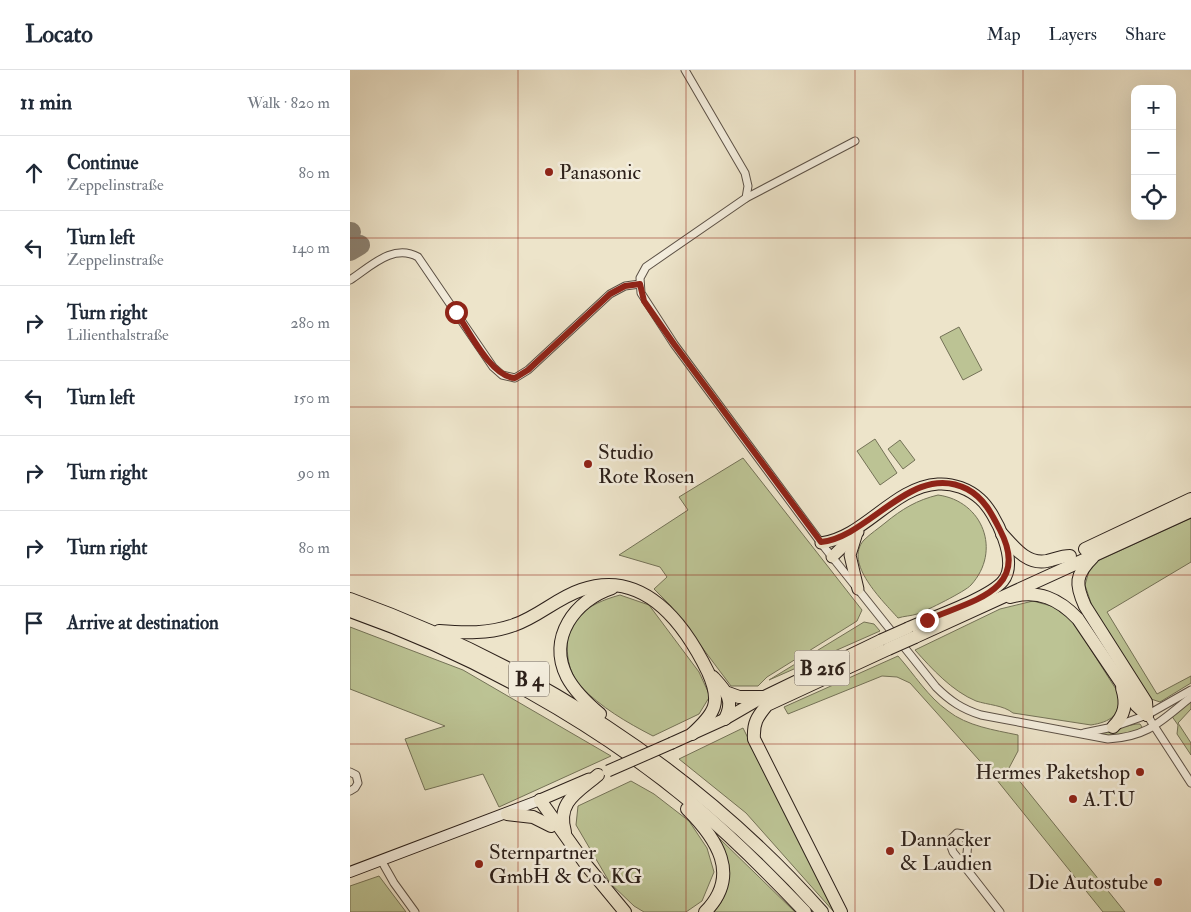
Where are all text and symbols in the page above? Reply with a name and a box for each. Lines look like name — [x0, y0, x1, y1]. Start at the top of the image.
text: Locato — [25, 19, 93, 50]
text: Map — [987, 23, 1021, 46]
text: Layers — [1049, 23, 1097, 46]
text: Share — [1125, 23, 1166, 46]
map controls — [1131, 85, 1176, 220]
button: + — [1131, 85, 1176, 130]
text: 11 min — [20, 89, 72, 116]
text: Walk · 820 m — [247, 93, 330, 113]
button: − — [1131, 130, 1176, 175]
text: Continue — [67, 151, 138, 175]
icon: ahead — [20, 159, 48, 187]
place label: Panasonic — [559, 159, 642, 186]
text: 80 m — [299, 163, 330, 183]
marker: Panasonic — [543, 166, 555, 178]
text: Zeppelinstraße — [67, 175, 164, 195]
button: locate — [1131, 175, 1176, 220]
text: Turn left — [67, 226, 135, 250]
icon: left — [20, 234, 48, 262]
text: 140 m — [292, 238, 330, 258]
text: Zeppelinstraße — [67, 250, 164, 270]
text: Turn right — [67, 301, 147, 325]
route start — [445, 301, 468, 324]
icon: right — [20, 309, 48, 337]
text: 280 m — [290, 313, 330, 333]
text: Lilienthalstraße — [67, 325, 169, 345]
icon: left — [20, 384, 48, 412]
text: Turn left — [67, 386, 135, 410]
text: 150 m — [293, 388, 330, 408]
place label: Studio Rote Rosen — [598, 439, 695, 490]
marker: Studio Rote Rosen — [582, 458, 594, 470]
icon: right — [20, 459, 48, 487]
text: Turn right — [67, 461, 147, 485]
text: 90 m — [298, 463, 330, 483]
icon: right — [20, 534, 48, 562]
text: Turn right — [67, 536, 147, 560]
text: 80 m — [299, 538, 330, 558]
icon: arrive — [20, 609, 48, 637]
route end — [916, 609, 939, 632]
text: Arrive at destination — [67, 611, 219, 635]
road number: B 216 — [794, 650, 850, 686]
road number: B 4 — [509, 662, 549, 696]
place label: Hermes Paketshop — [975, 759, 1130, 786]
marker: Hermes Paketshop — [1134, 766, 1146, 778]
place label: A.T.U — [1082, 786, 1135, 813]
marker: A.T.U — [1067, 793, 1079, 805]
place label: Dannacker & Laudien — [900, 826, 992, 877]
place label: Sternpartner GmbH & Co. KG — [489, 839, 642, 890]
marker: Dannacker & Laudien — [884, 845, 896, 857]
marker: Sternpartner GmbH & Co. KG — [473, 858, 485, 870]
place label: Die Autostube — [1027, 869, 1148, 896]
marker: Die Autostube — [1152, 876, 1164, 888]

